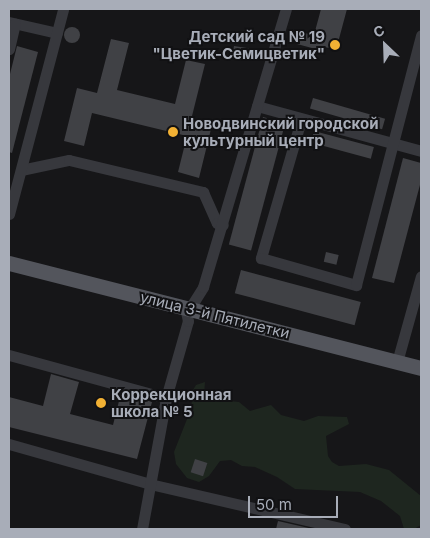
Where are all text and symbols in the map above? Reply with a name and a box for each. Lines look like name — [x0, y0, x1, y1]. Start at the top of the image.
north arrow — [360, 20, 410, 70]
text: С — [370, 21, 387, 41]
place label: Детский сад № 19 "Цветик-Семицветик" — [153, 27, 325, 62]
marker: Детский сад № 19 "Цветик-Семицветик" — [329, 39, 341, 51]
place label: Новодвинский городской культурный центр — [183, 114, 378, 149]
marker: Новодвинский городской культурный центр — [167, 126, 179, 138]
street label: улица 3-й Пятилетки — [138, 288, 292, 342]
place label: Коррекционная школа № 5 — [111, 385, 231, 420]
marker: Коррекционная школа № 5 — [95, 397, 107, 409]
scale bar — [250, 486, 340, 518]
text: 50 m — [256, 495, 292, 514]

